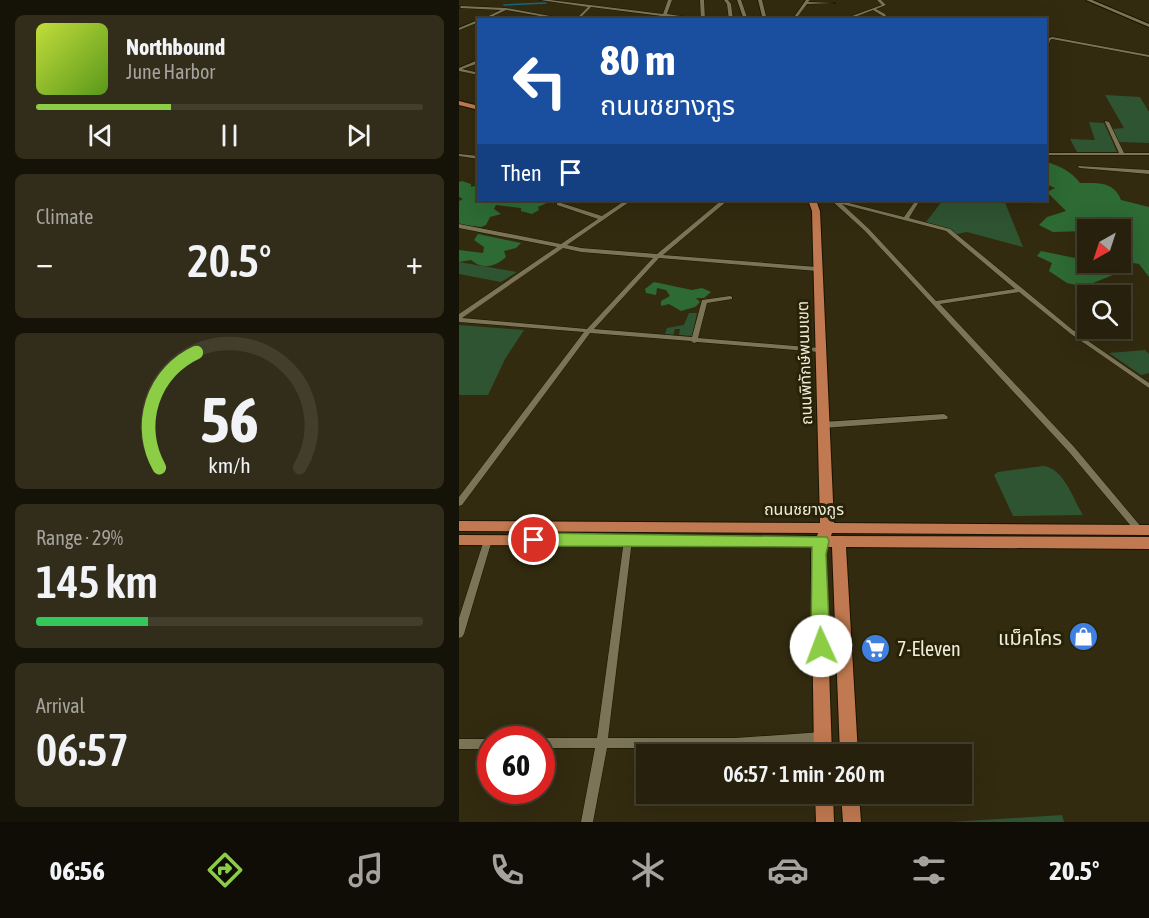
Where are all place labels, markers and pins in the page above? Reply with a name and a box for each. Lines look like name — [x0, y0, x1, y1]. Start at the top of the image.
pin — [508, 514, 559, 565]
shop icon: แม็คโคร — [1067, 621, 1099, 653]
place label: แม็คโคร — [998, 626, 1062, 649]
supermarket icon: 7-Eleven — [860, 632, 892, 664]
place label: 7-Eleven — [897, 637, 961, 660]

